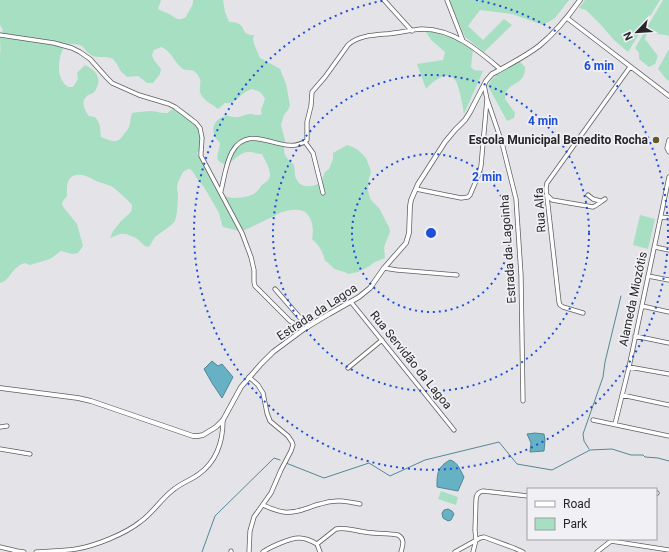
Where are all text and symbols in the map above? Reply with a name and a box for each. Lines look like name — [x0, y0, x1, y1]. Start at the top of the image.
north arrow — [617, 12, 657, 52]
text: N — [621, 30, 636, 42]
text: 6 min — [584, 59, 614, 73]
text: 4 min — [528, 114, 558, 128]
place label: Escola Municipal Benedito Rocha — [469, 133, 649, 147]
marker: Escola Municipal Benedito Rocha — [651, 135, 661, 145]
text: 2 min — [472, 170, 502, 184]
street label: Rua Alfa — [531, 187, 549, 233]
street label: Estrada da Lagoinha — [497, 194, 519, 304]
centre of rings — [424, 226, 438, 240]
street label: Alameda Miozótis — [616, 250, 650, 348]
street label: Estrada da Lagoa — [274, 281, 360, 343]
street label: Rua Servidão da Lagoa — [367, 308, 455, 412]
legend — [527, 488, 657, 540]
text: Road — [563, 497, 591, 511]
text: Park — [563, 517, 588, 531]

